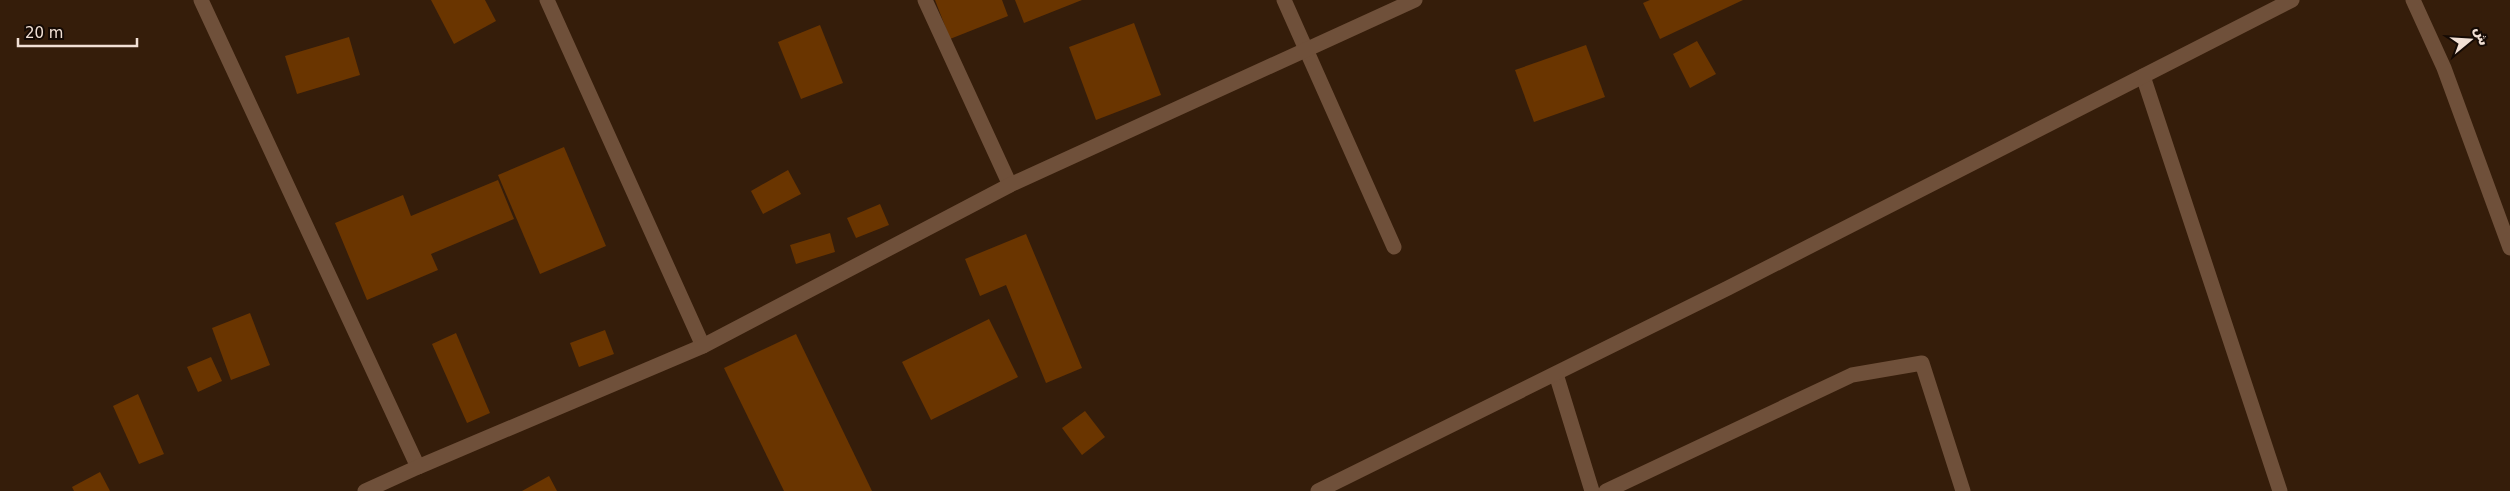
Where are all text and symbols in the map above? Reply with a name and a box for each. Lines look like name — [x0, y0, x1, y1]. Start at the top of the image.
scale bar — [18, 15, 136, 47]
north arrow — [2445, 15, 2495, 65]
text: 20 m — [25, 24, 63, 42]
text: ش — [2472, 24, 2493, 48]

